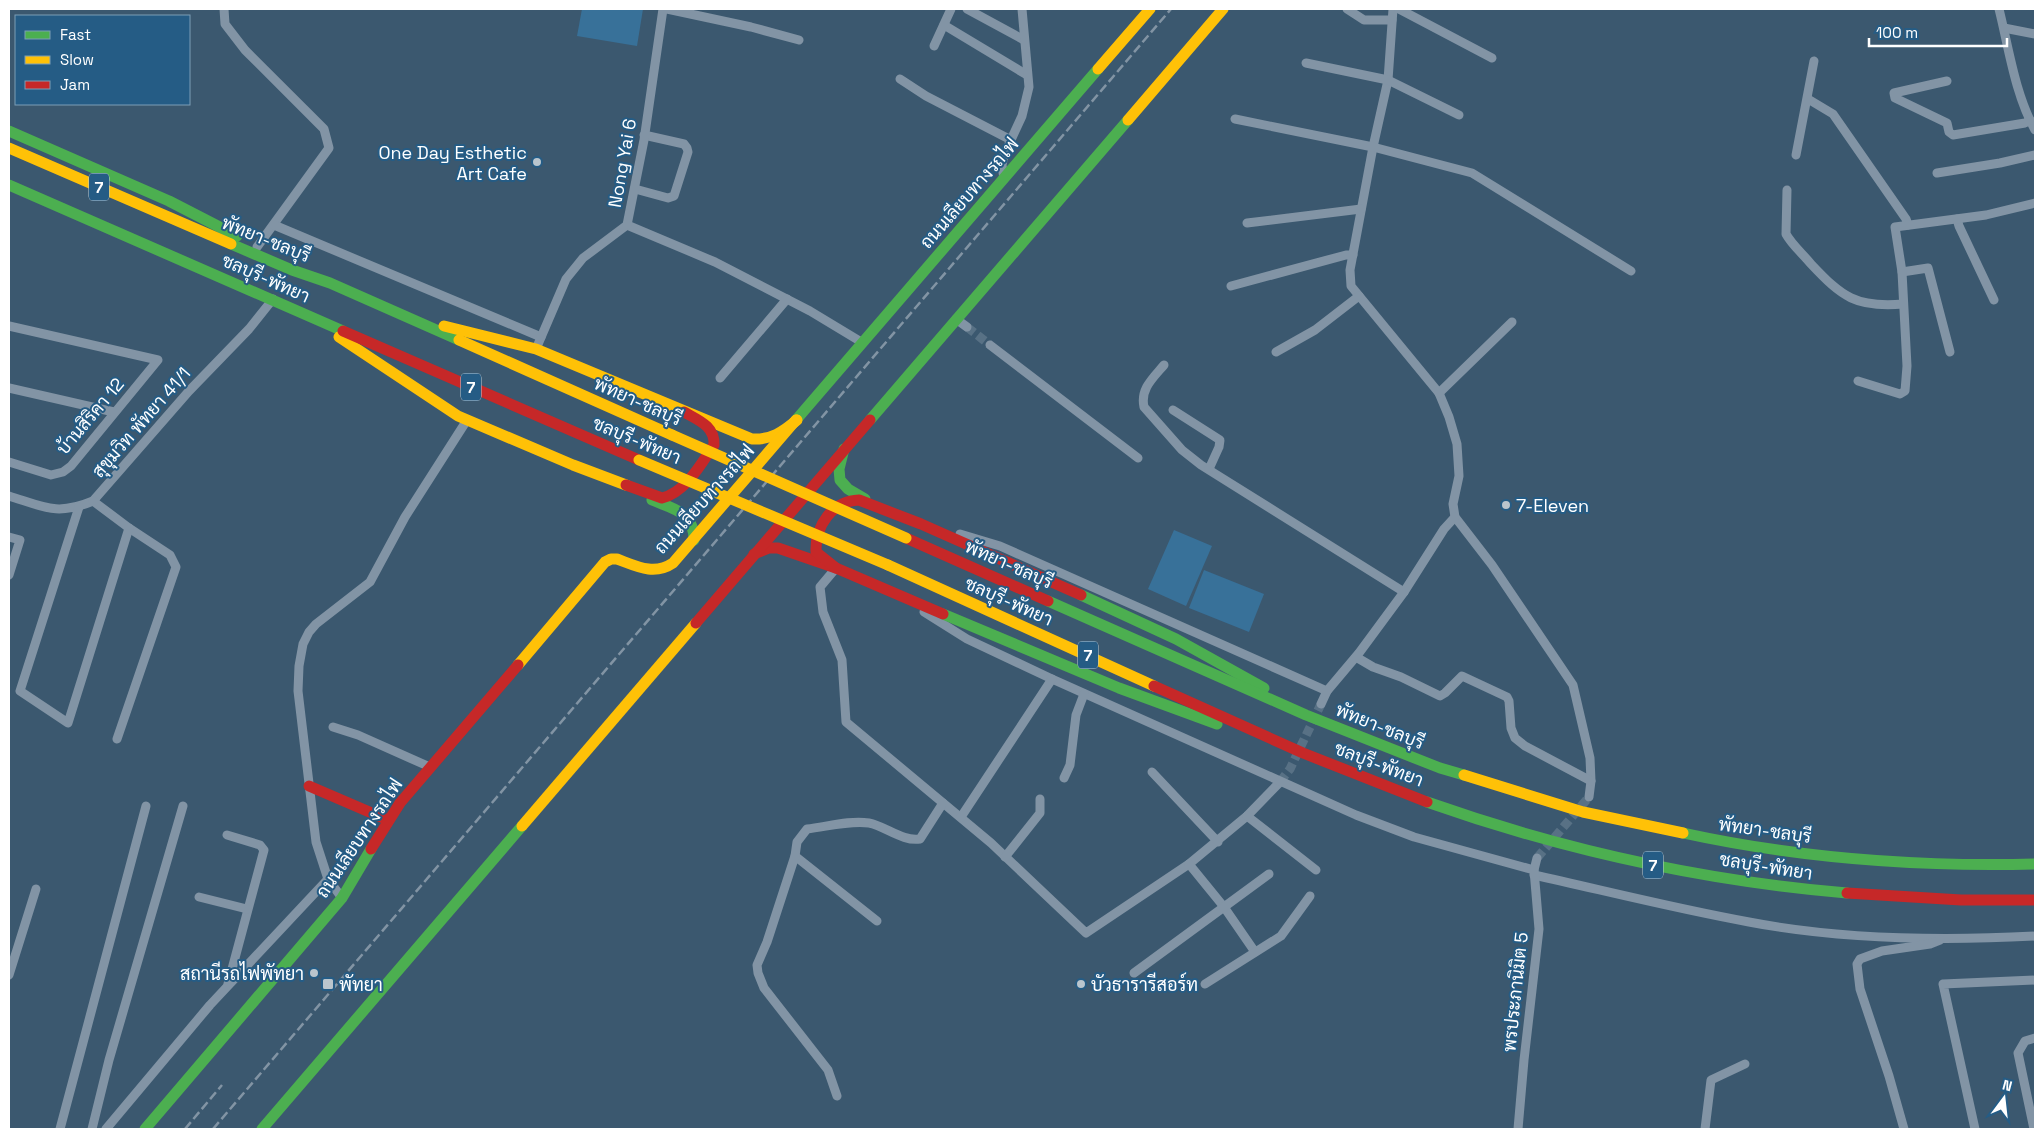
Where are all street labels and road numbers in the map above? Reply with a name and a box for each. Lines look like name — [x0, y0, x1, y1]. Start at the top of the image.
street label: Nong Yai 6 — [603, 117, 641, 209]
street label: ถนนเลียบทางรถไฟ — [914, 132, 1023, 253]
road number: 7 — [89, 173, 109, 200]
street label: พัทยา-ชลบุรี — [218, 210, 314, 268]
street label: ชลบุรี-พัทยา — [218, 248, 314, 308]
street label: สุขุมวิท พัทยา 41/1 — [87, 362, 196, 483]
street label: พัทยา-ชลบุรี — [590, 371, 686, 432]
street label: บ้านสิริคา 12 — [51, 373, 129, 459]
road number: 7 — [461, 374, 481, 401]
street label: ชลบุรี-พัทยา — [589, 410, 685, 470]
street label: ถนนเลียบทางรถไฟ — [648, 439, 759, 558]
street label: พัทยา-ชลบุรี — [961, 534, 1057, 595]
street label: ชลบุรี-พัทยา — [961, 571, 1057, 631]
road number: 7 — [1078, 642, 1098, 668]
street label: พัทยา-ชลบุรี — [1332, 697, 1428, 755]
street label: ชลบุรี-พัทยา — [1331, 736, 1427, 792]
street label: ถนนเลียบทางรถไฟ — [310, 773, 407, 902]
street label: พัทยา-ชลบุรี — [1717, 811, 1813, 849]
street label: ชลบุรี-พัทยา — [1718, 846, 1814, 886]
road number: 7 — [1643, 852, 1663, 878]
street label: พรประภานิมิต 5 — [1497, 931, 1533, 1053]

